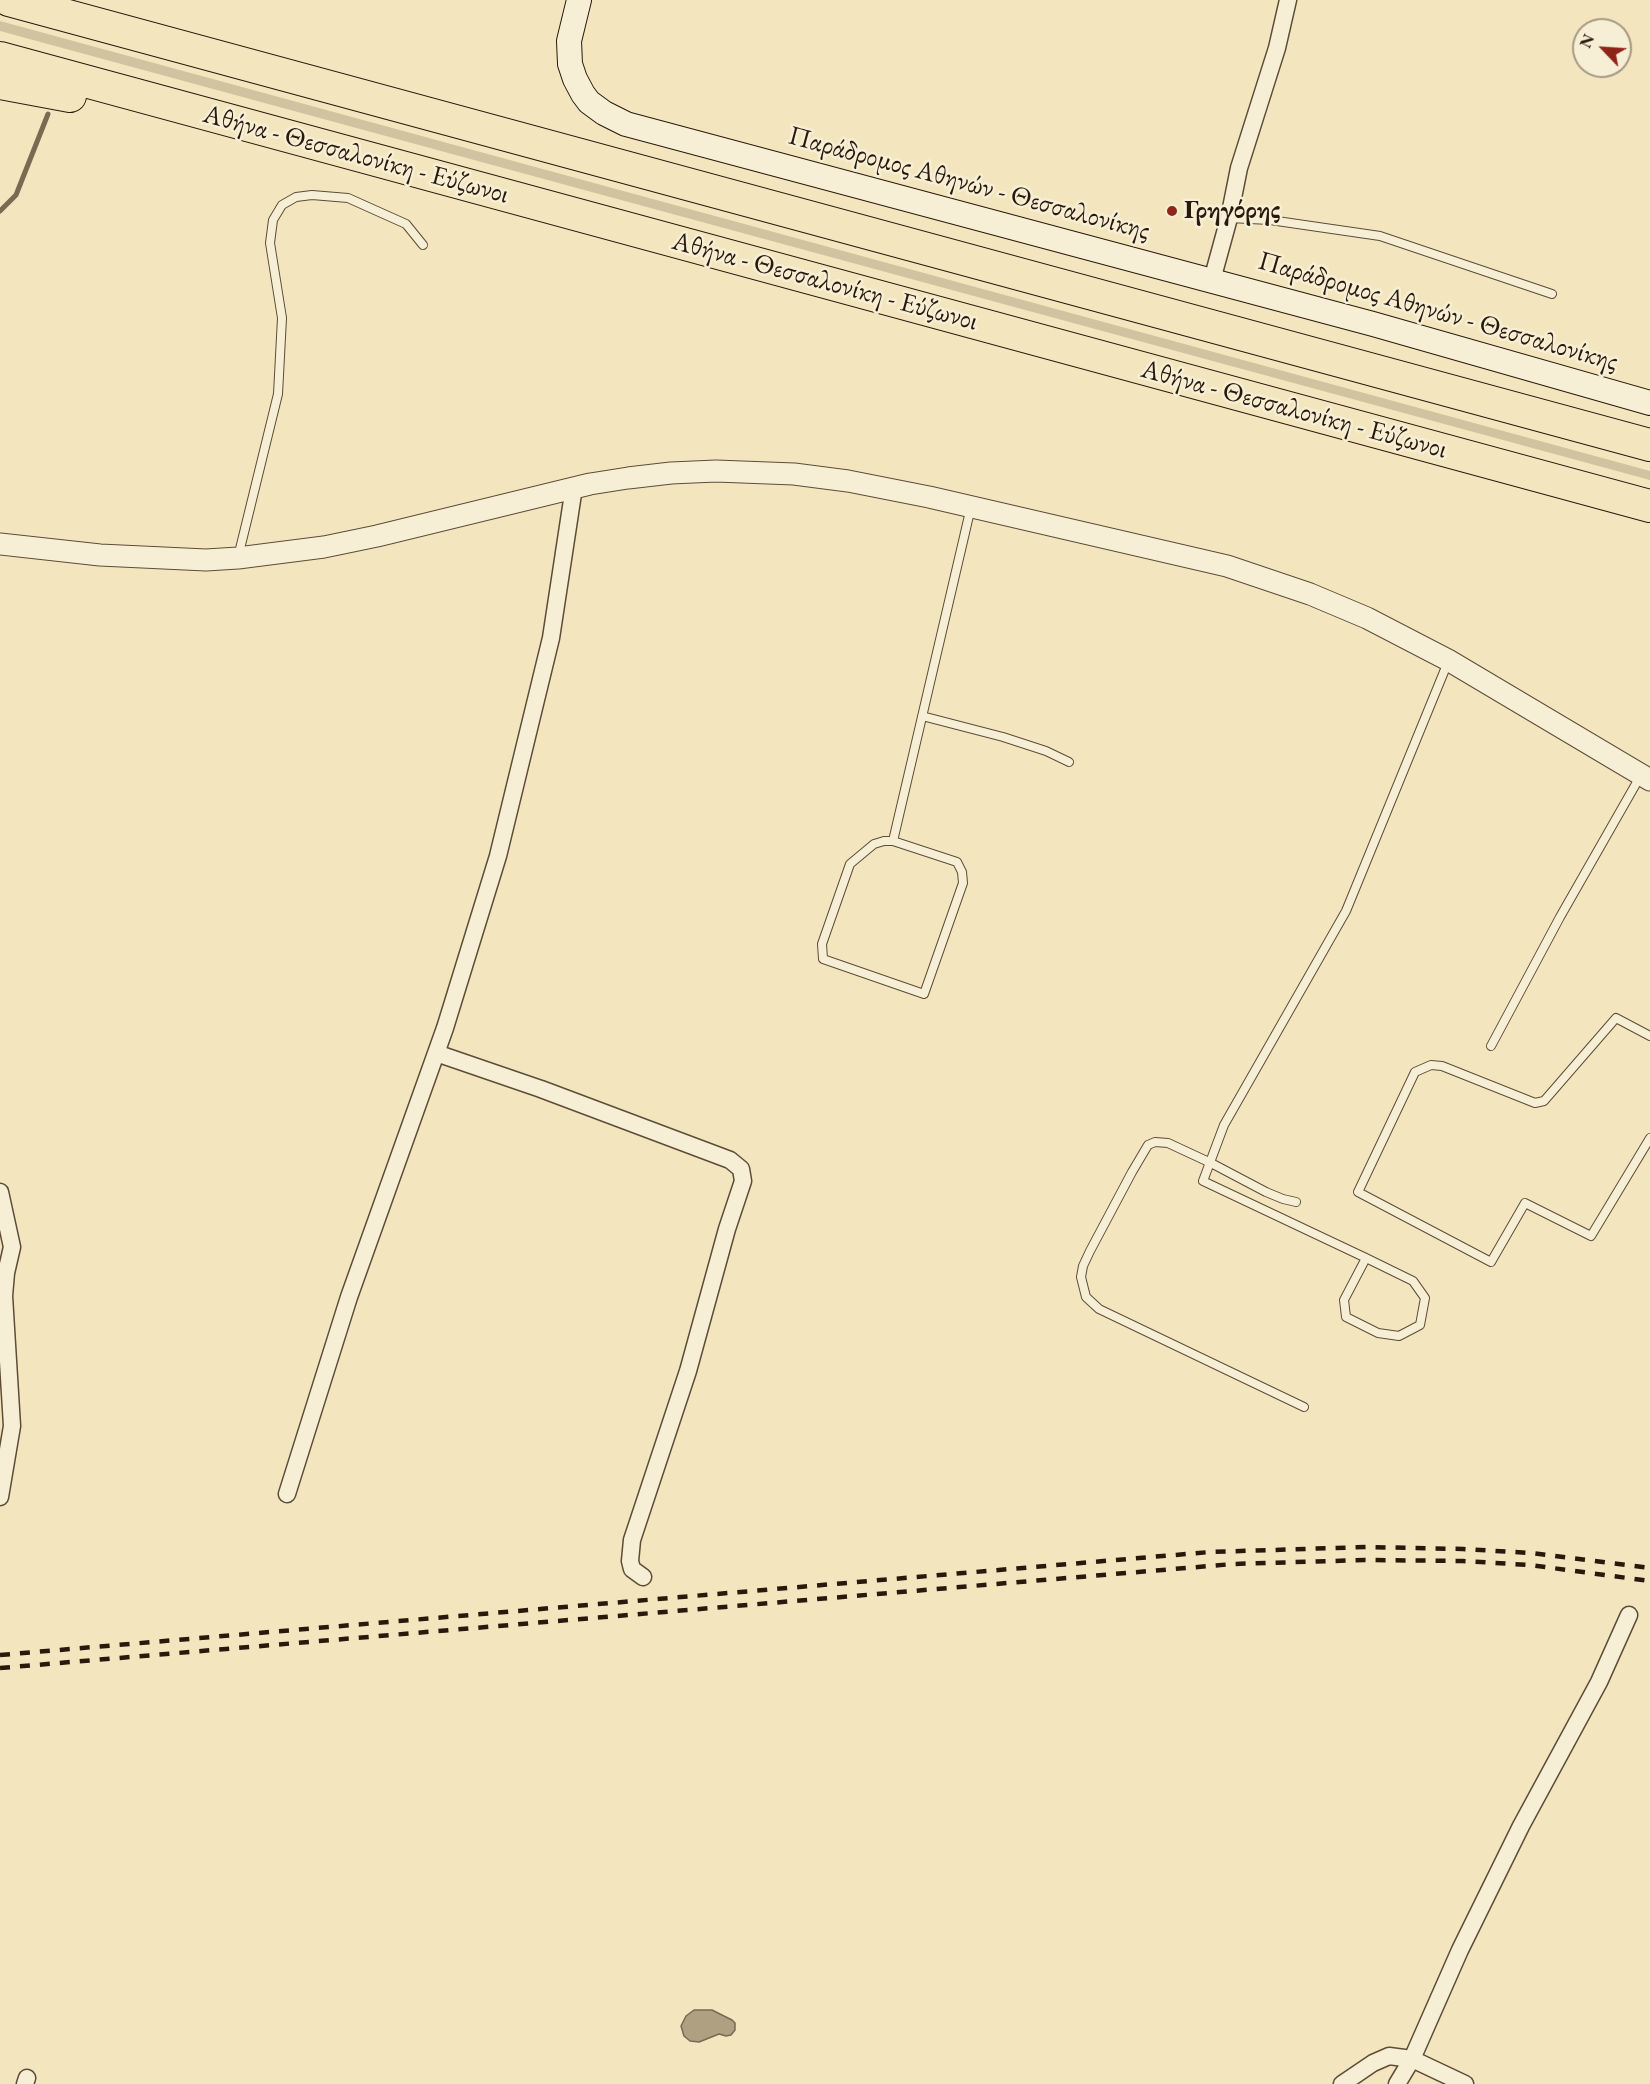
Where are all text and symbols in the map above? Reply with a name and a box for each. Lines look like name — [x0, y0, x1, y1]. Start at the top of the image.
north arrow — [1572, 18, 1632, 78]
text: N — [1575, 31, 1599, 51]
street label: Αθήνα - Θεσσαλονίκη - Εύζωνοι — [200, 99, 512, 211]
street label: Παράδρομος Αθηνών - Θεσσαλονίκης — [785, 120, 1153, 248]
place label: Γρηγόρης — [1184, 195, 1280, 227]
marker: Γρηγόρης — [1165, 204, 1179, 218]
street label: Αθήνα - Θεσσαλονίκη - Εύζωνοι — [669, 226, 981, 338]
street label: Παράδρομος Αθηνών - Θεσσαλονίκης — [1254, 245, 1622, 379]
street label: Αθήνα - Θεσσαλονίκη - Εύζωνοι — [1138, 354, 1450, 466]

